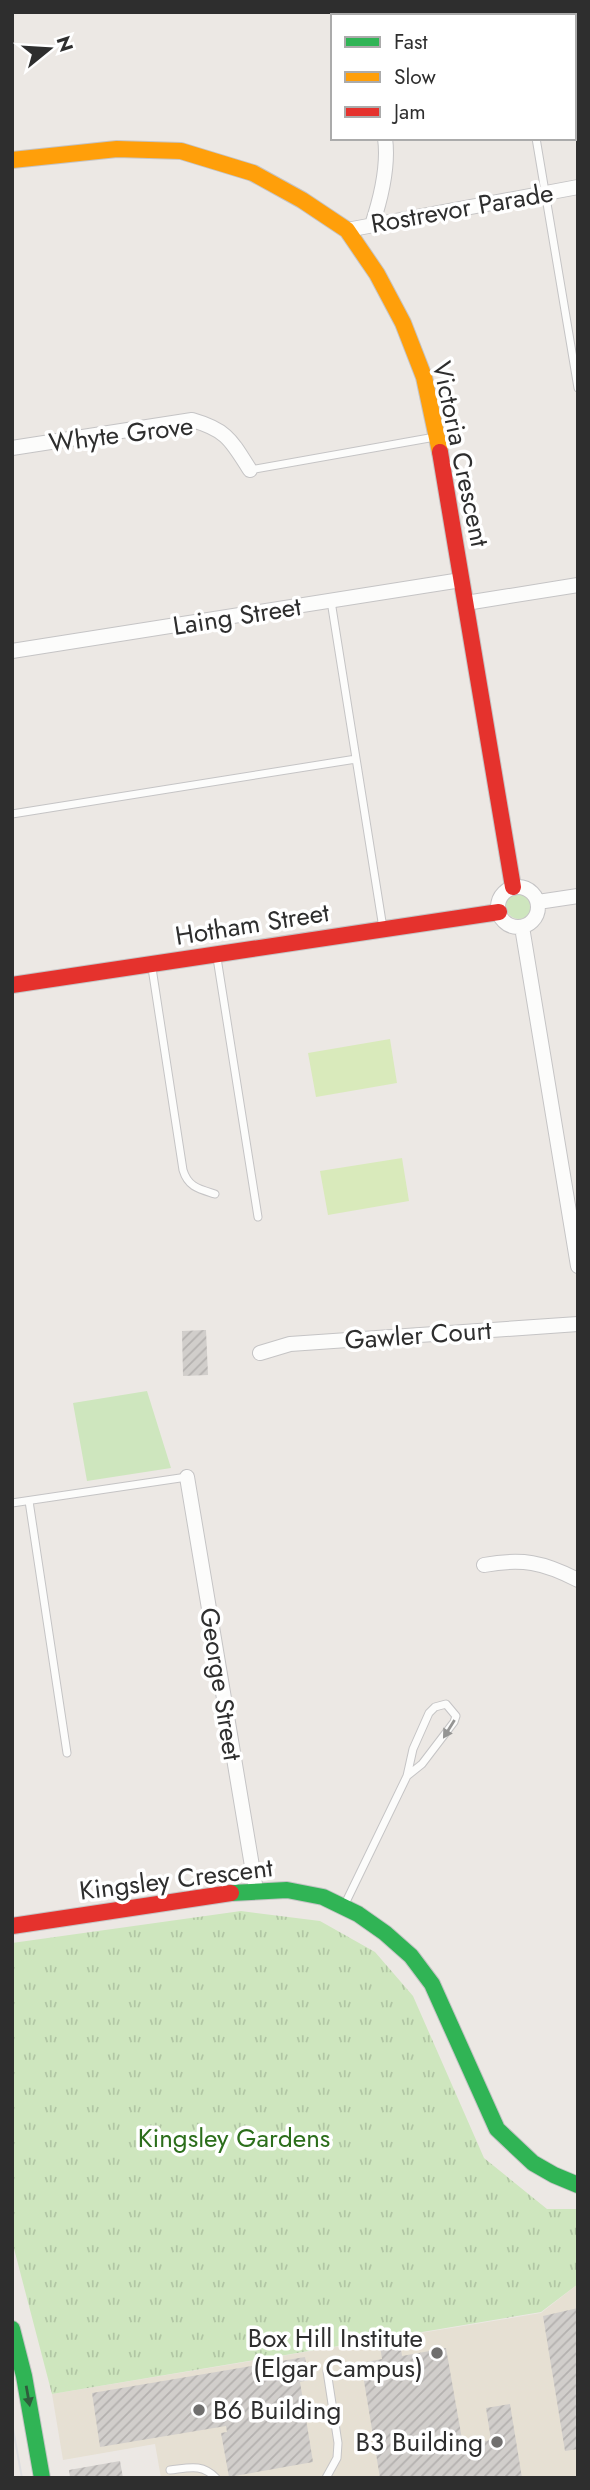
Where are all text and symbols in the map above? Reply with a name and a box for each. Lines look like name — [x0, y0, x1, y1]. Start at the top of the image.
north arrow — [14, 14, 84, 84]
legend — [331, 14, 576, 140]
text: Fast — [394, 27, 427, 57]
text: N — [50, 33, 80, 55]
text: Slow — [394, 62, 436, 92]
text: Jam — [391, 97, 426, 127]
street label: Rostrevor Parade — [368, 173, 556, 243]
street label: Victoria Crescent — [423, 358, 499, 551]
street label: Whyte Grove — [47, 406, 195, 462]
street label: Laing Street — [170, 587, 305, 645]
street label: Hotham Street — [172, 893, 332, 955]
street label: Gawler Court — [343, 1311, 493, 1359]
street label: George Street — [190, 1605, 252, 1764]
one-way arrow — [442, 1719, 455, 1739]
street label: Kingsley Crescent — [77, 1848, 276, 1910]
park label: Kingsley Gardens — [138, 2119, 330, 2157]
place label: Box Hill Institute (Elgar Campus) — [248, 2319, 423, 2387]
marker: Box Hill Institute (Elgar Campus) — [429, 2345, 445, 2361]
one-way arrow — [23, 2385, 34, 2407]
place label: B6 Building — [213, 2391, 341, 2429]
marker: B6 Building — [191, 2402, 207, 2418]
place label: B3 Building — [356, 2423, 483, 2461]
marker: B3 Building — [489, 2434, 505, 2450]

